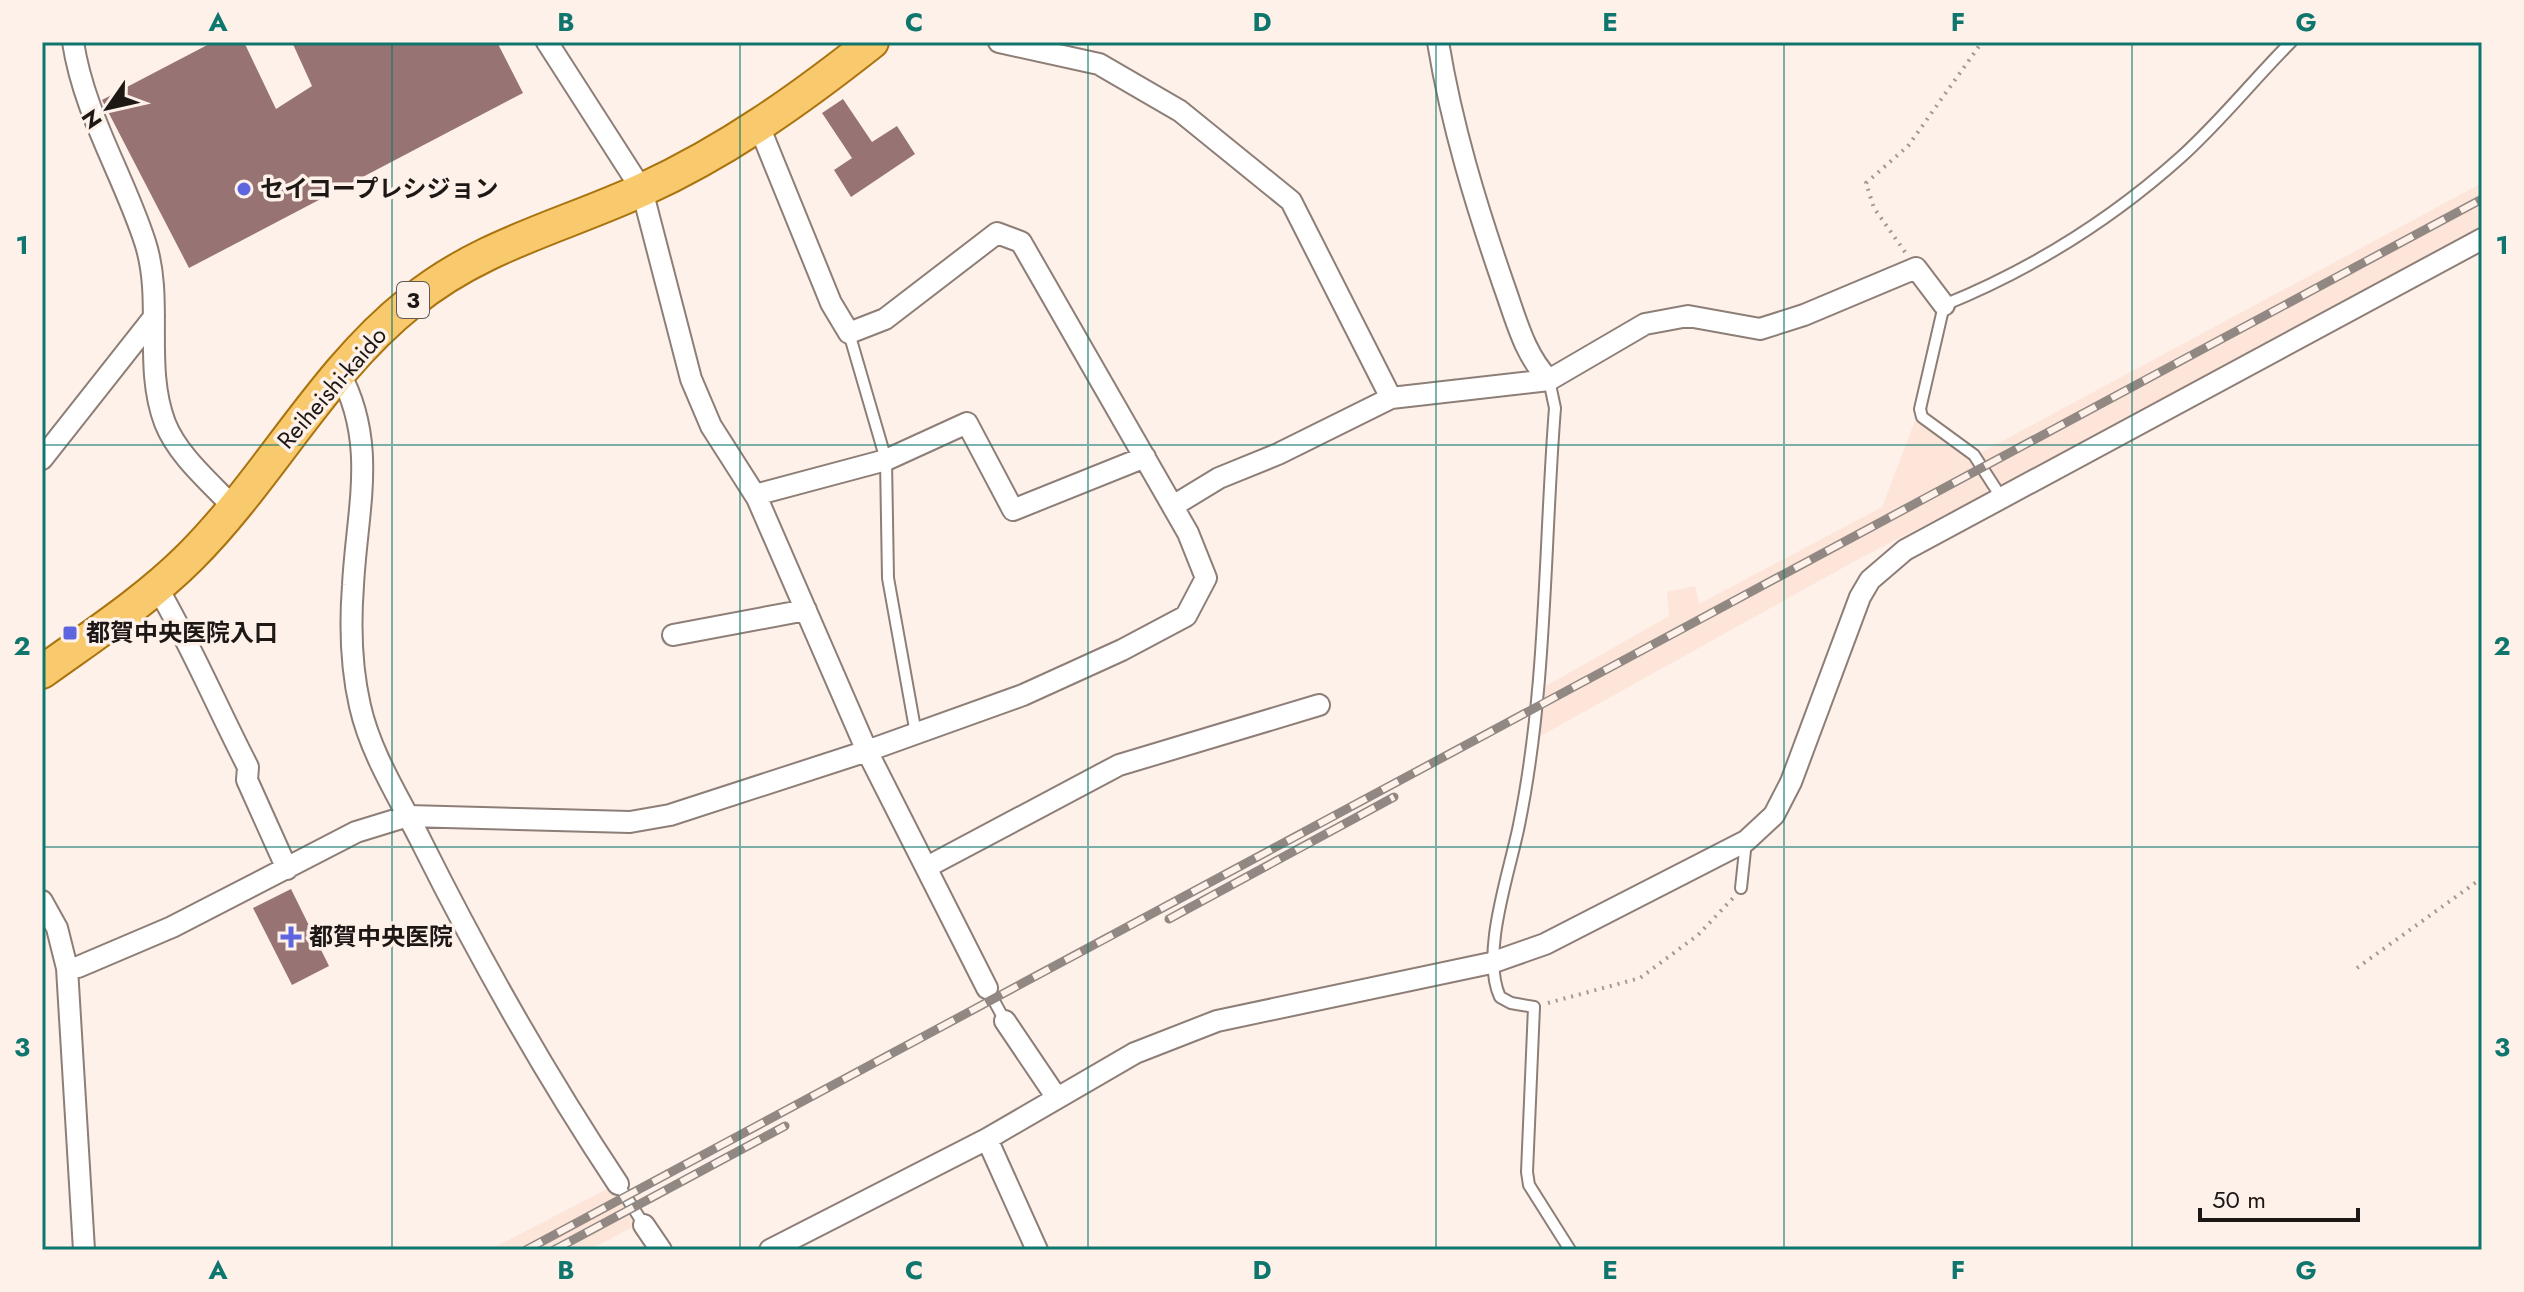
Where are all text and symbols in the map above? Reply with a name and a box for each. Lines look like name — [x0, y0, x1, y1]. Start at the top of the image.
text: A — [207, 3, 228, 41]
text: B — [557, 3, 575, 41]
text: C — [905, 3, 923, 41]
text: D — [1252, 3, 1272, 41]
text: E — [1602, 3, 1618, 41]
text: F — [1951, 3, 1965, 41]
text: G — [2295, 3, 2317, 41]
north arrow — [68, 68, 148, 148]
text: N — [73, 103, 110, 135]
place label: セイコープレシジョン — [260, 171, 499, 206]
marker: セイコープレシジョン — [235, 180, 253, 198]
text: 1 — [15, 226, 29, 264]
text: 1 — [2495, 226, 2509, 264]
road number: 3 — [397, 282, 429, 318]
street label: Reiheishi-kaido — [269, 319, 395, 456]
place label: 都賀中央医院入口 — [86, 615, 278, 650]
marker: 都賀中央医院入口 — [61, 624, 79, 642]
text: 2 — [13, 627, 31, 665]
text: 2 — [2493, 627, 2511, 665]
place label: 都賀中央医院 — [309, 919, 453, 954]
marker: 都賀中央医院 — [280, 926, 302, 948]
text: 3 — [14, 1028, 30, 1066]
text: 3 — [2494, 1028, 2510, 1066]
scale bar — [2200, 1172, 2358, 1222]
text: 50 m — [2212, 1182, 2266, 1217]
text: A — [207, 1251, 228, 1289]
text: B — [557, 1251, 575, 1289]
text: C — [905, 1251, 923, 1289]
text: D — [1252, 1251, 1272, 1289]
text: E — [1602, 1251, 1618, 1289]
text: F — [1951, 1251, 1965, 1289]
text: G — [2295, 1251, 2317, 1289]

